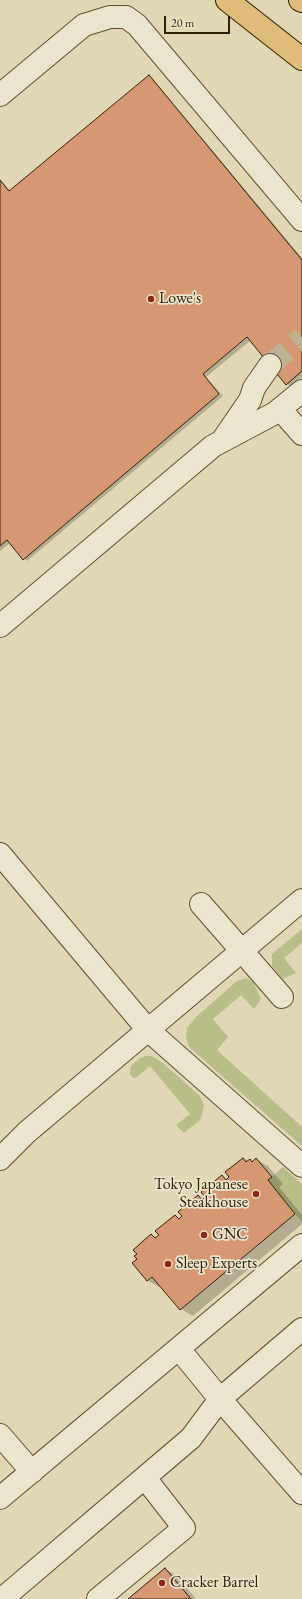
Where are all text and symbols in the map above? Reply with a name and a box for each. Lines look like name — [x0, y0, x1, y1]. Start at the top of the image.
scale bar — [166, 8, 232, 34]
text: 20 m — [171, 15, 194, 31]
place label: Lowe's — [159, 289, 201, 309]
marker: Lowe's — [146, 294, 156, 304]
place label: Tokyo Japanese Steakhouse — [154, 1175, 248, 1213]
marker: Tokyo Japanese Steakhouse — [251, 1189, 261, 1199]
place label: GNC — [212, 1225, 248, 1245]
marker: GNC — [199, 1230, 209, 1240]
place label: Sleep Experts — [176, 1254, 257, 1274]
marker: Sleep Experts — [163, 1259, 173, 1269]
place label: Cracker Barrel — [170, 1573, 258, 1593]
marker: Cracker Barrel — [157, 1578, 167, 1588]

